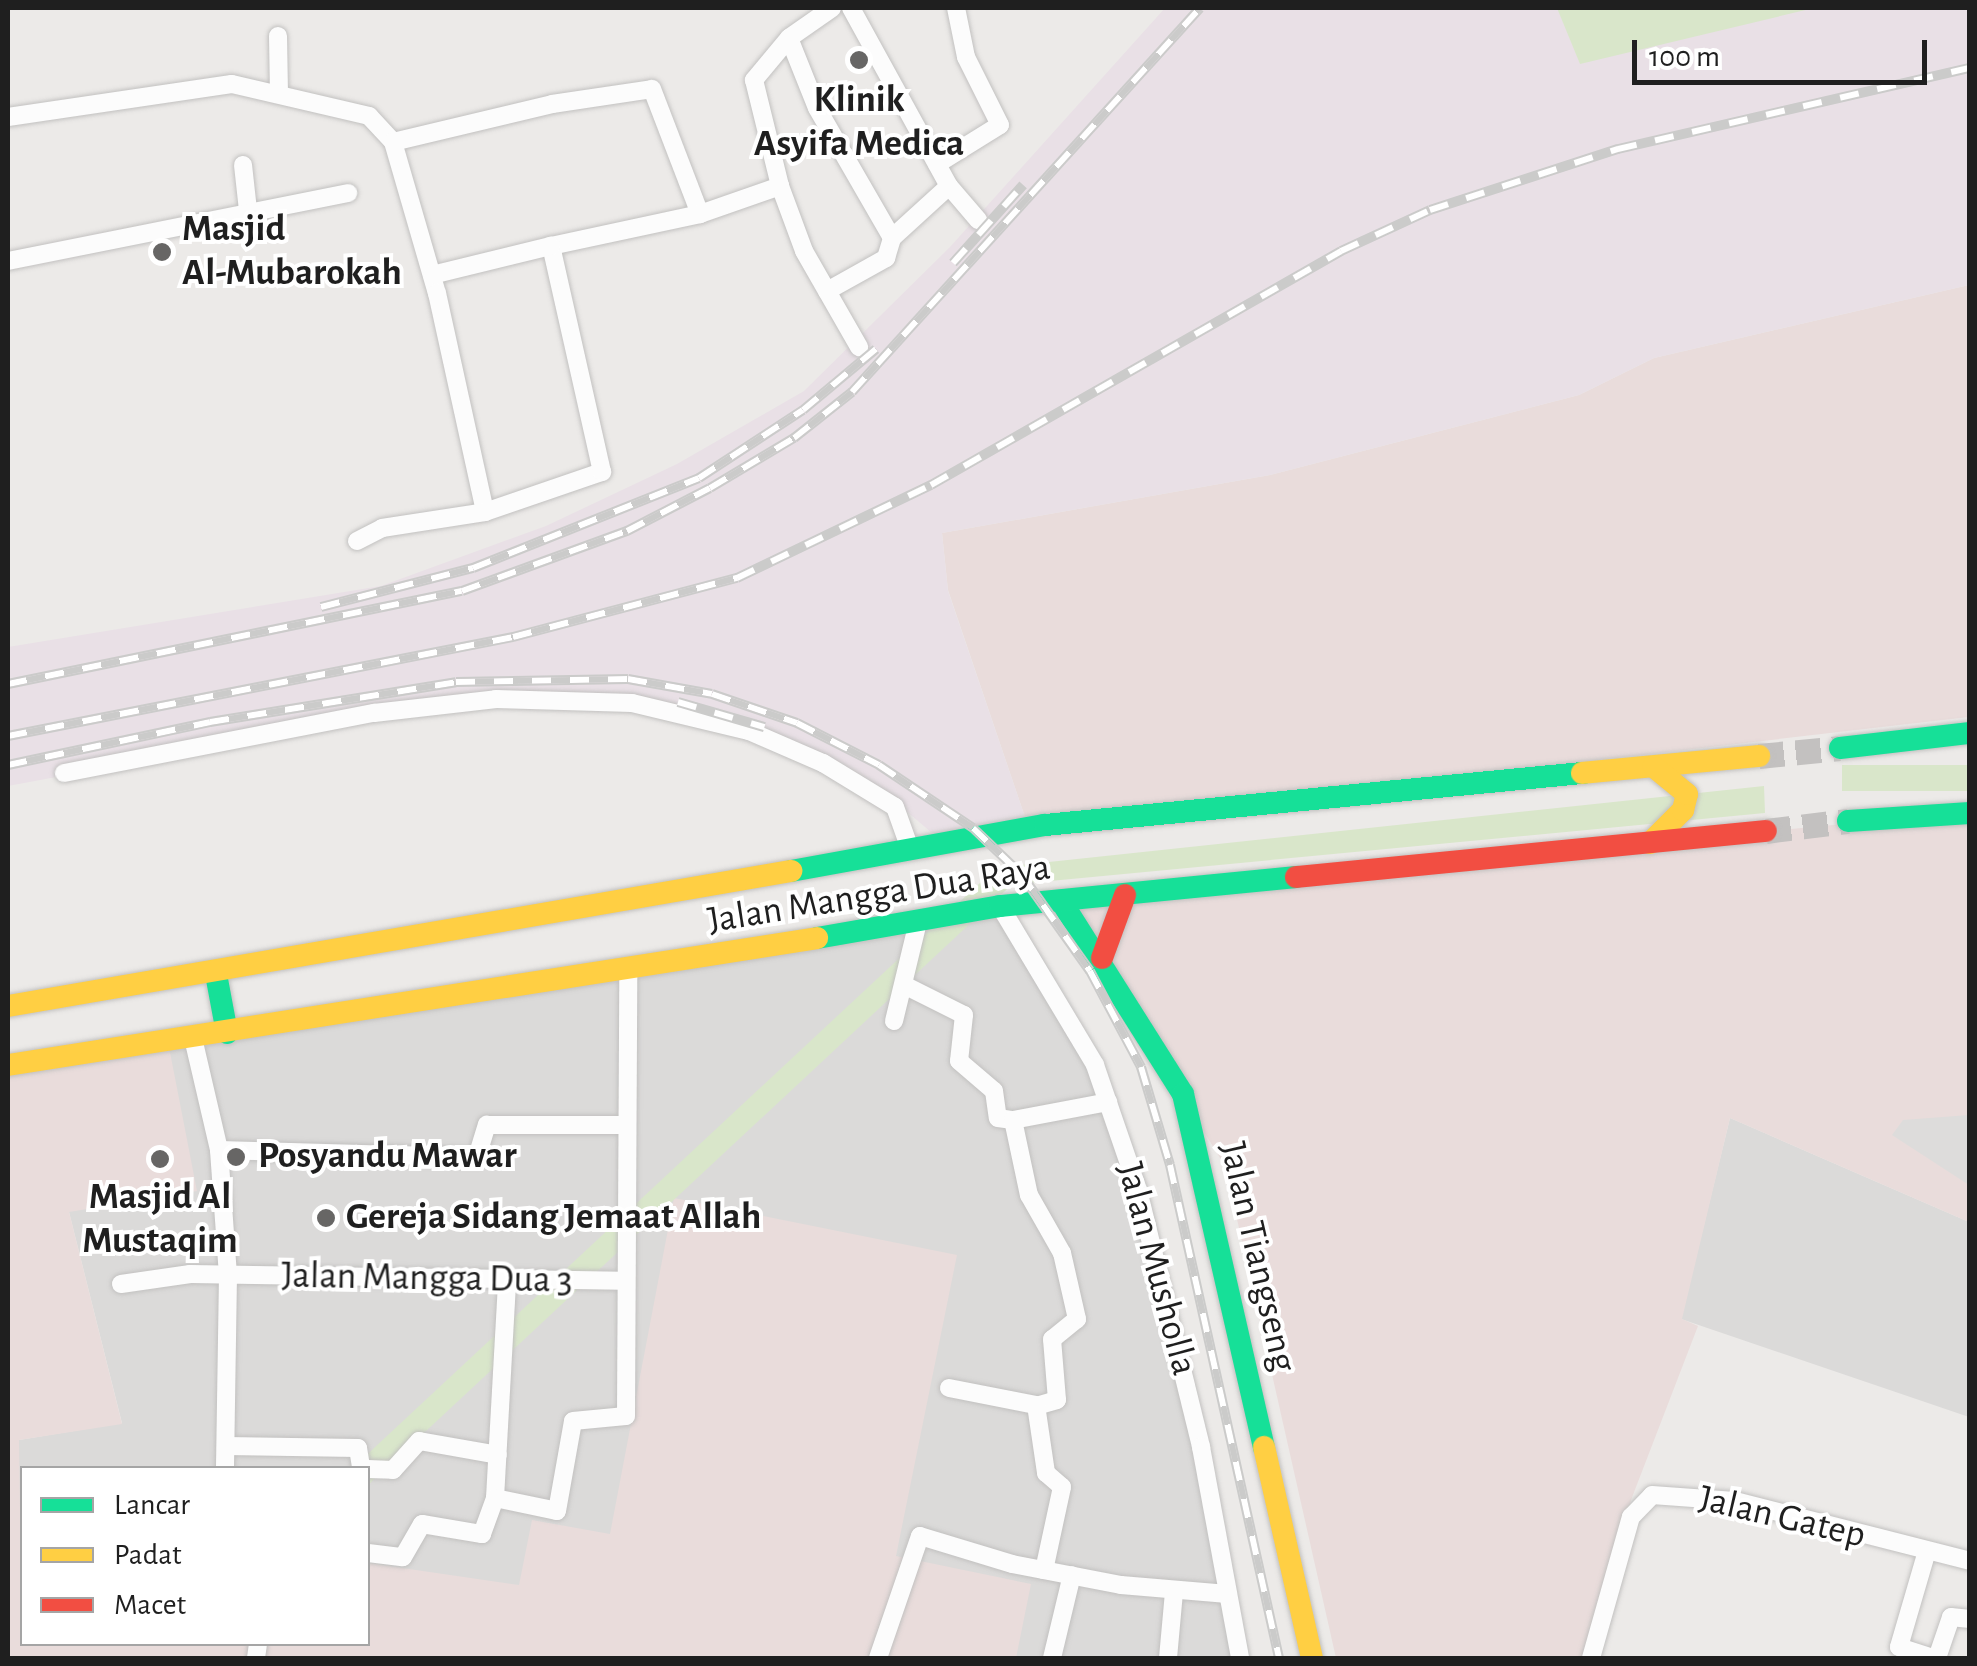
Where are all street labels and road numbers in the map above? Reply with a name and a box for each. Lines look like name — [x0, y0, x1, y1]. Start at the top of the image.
street label: Jalan Mangga Dua Raya — [705, 845, 1053, 945]
street label: Jalan Tiangseng — [1208, 1138, 1306, 1376]
street label: Jalan Musholla — [1106, 1158, 1206, 1380]
street label: Jalan Mangga Dua 3 — [281, 1254, 573, 1304]
street label: Jalan Gatep — [1694, 1477, 1870, 1559]

